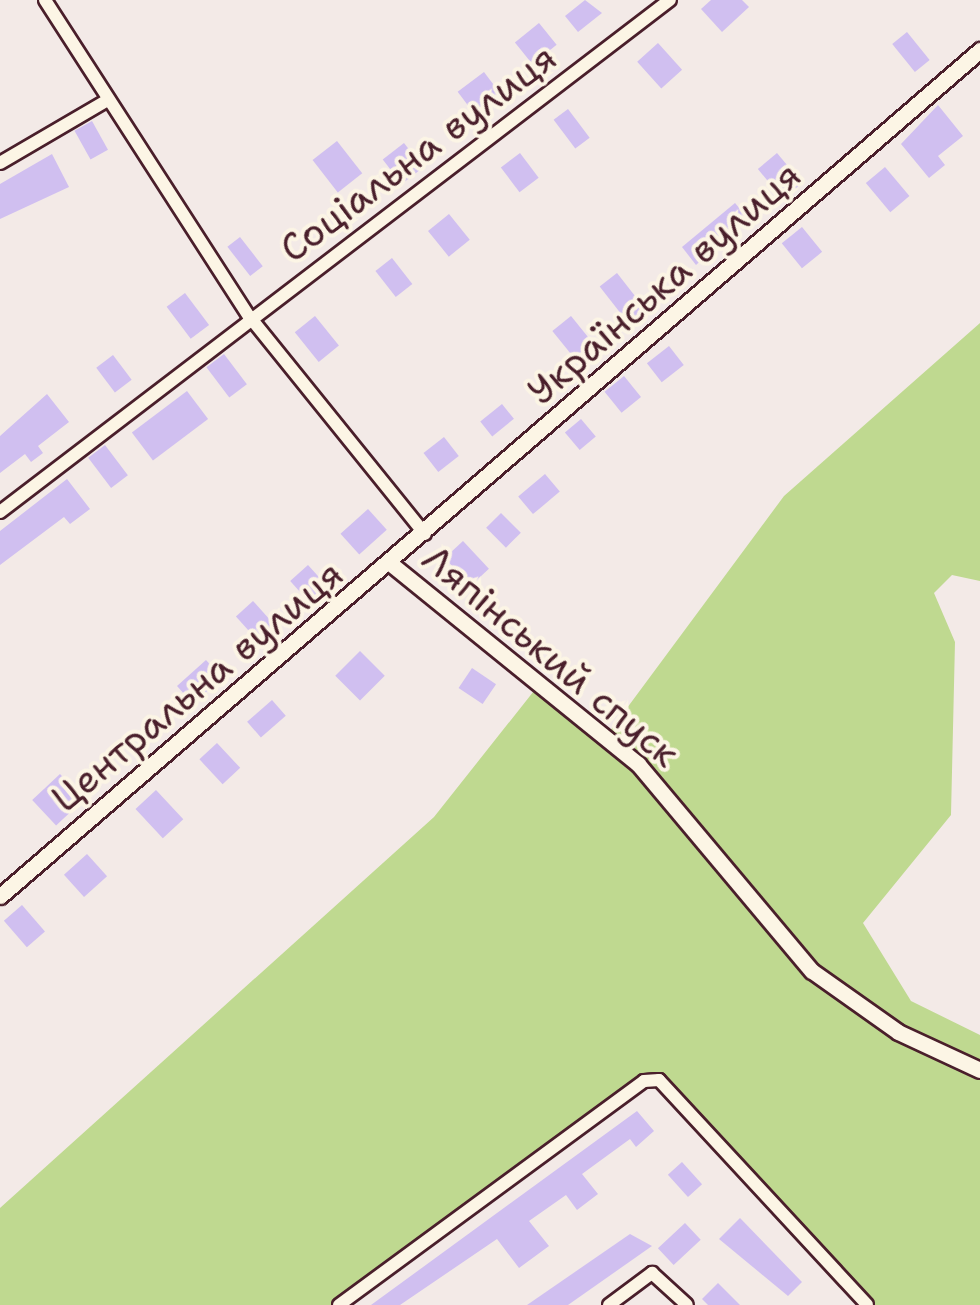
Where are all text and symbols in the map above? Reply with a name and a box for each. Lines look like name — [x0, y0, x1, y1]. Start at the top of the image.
street label: Соціальна вулиця — [271, 34, 565, 272]
street label: Українська вулиця — [518, 152, 810, 414]
street label: Ляпінський спуск — [413, 535, 689, 777]
street label: Центральна вулиця — [42, 551, 352, 821]

